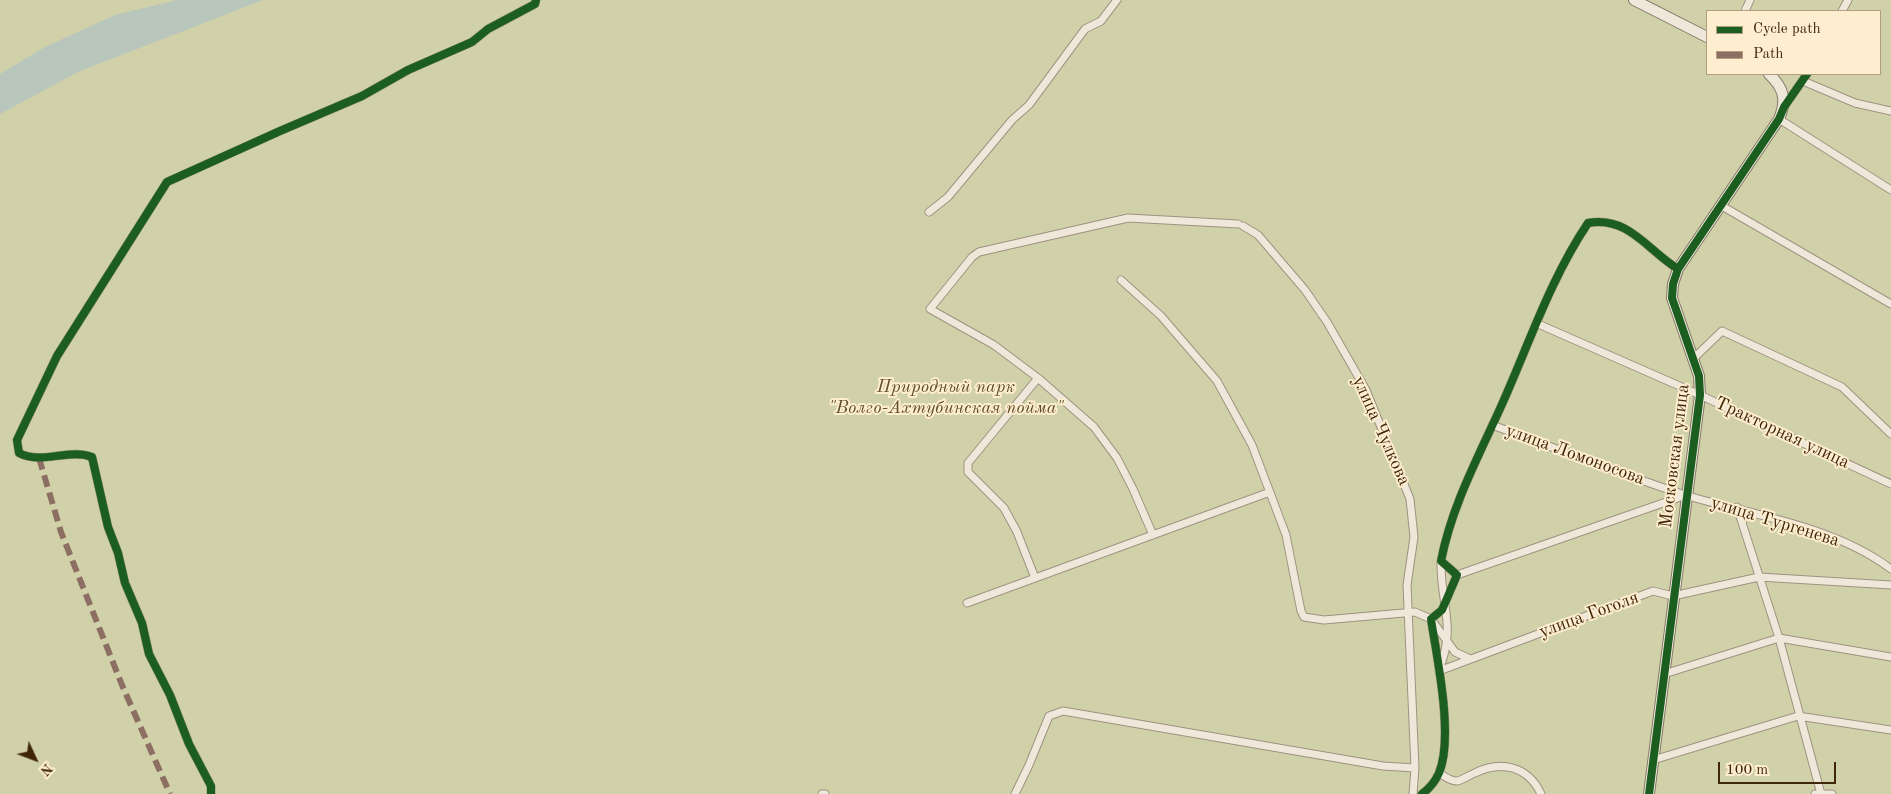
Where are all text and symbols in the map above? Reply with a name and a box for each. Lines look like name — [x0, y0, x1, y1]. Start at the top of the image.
legend — [1706, 10, 1881, 75]
text: Cycle path — [1753, 22, 1821, 37]
text: Path — [1753, 47, 1783, 62]
street label: улица Чулкова — [1347, 373, 1415, 489]
park label: Природный парк "Волго-Ахтубинская пойма" — [828, 376, 1064, 418]
street label: Московская улица — [1655, 383, 1695, 529]
street label: Тракторная улица — [1711, 392, 1853, 474]
street label: улица Ломоносова — [1503, 420, 1647, 490]
street label: улица Тургенева — [1708, 492, 1842, 552]
street label: улица Гоголя — [1536, 587, 1642, 643]
north arrow — [10, 734, 60, 784]
scale bar — [1721, 752, 1838, 784]
text: N — [37, 761, 55, 778]
text: 100 m — [1726, 763, 1768, 778]

